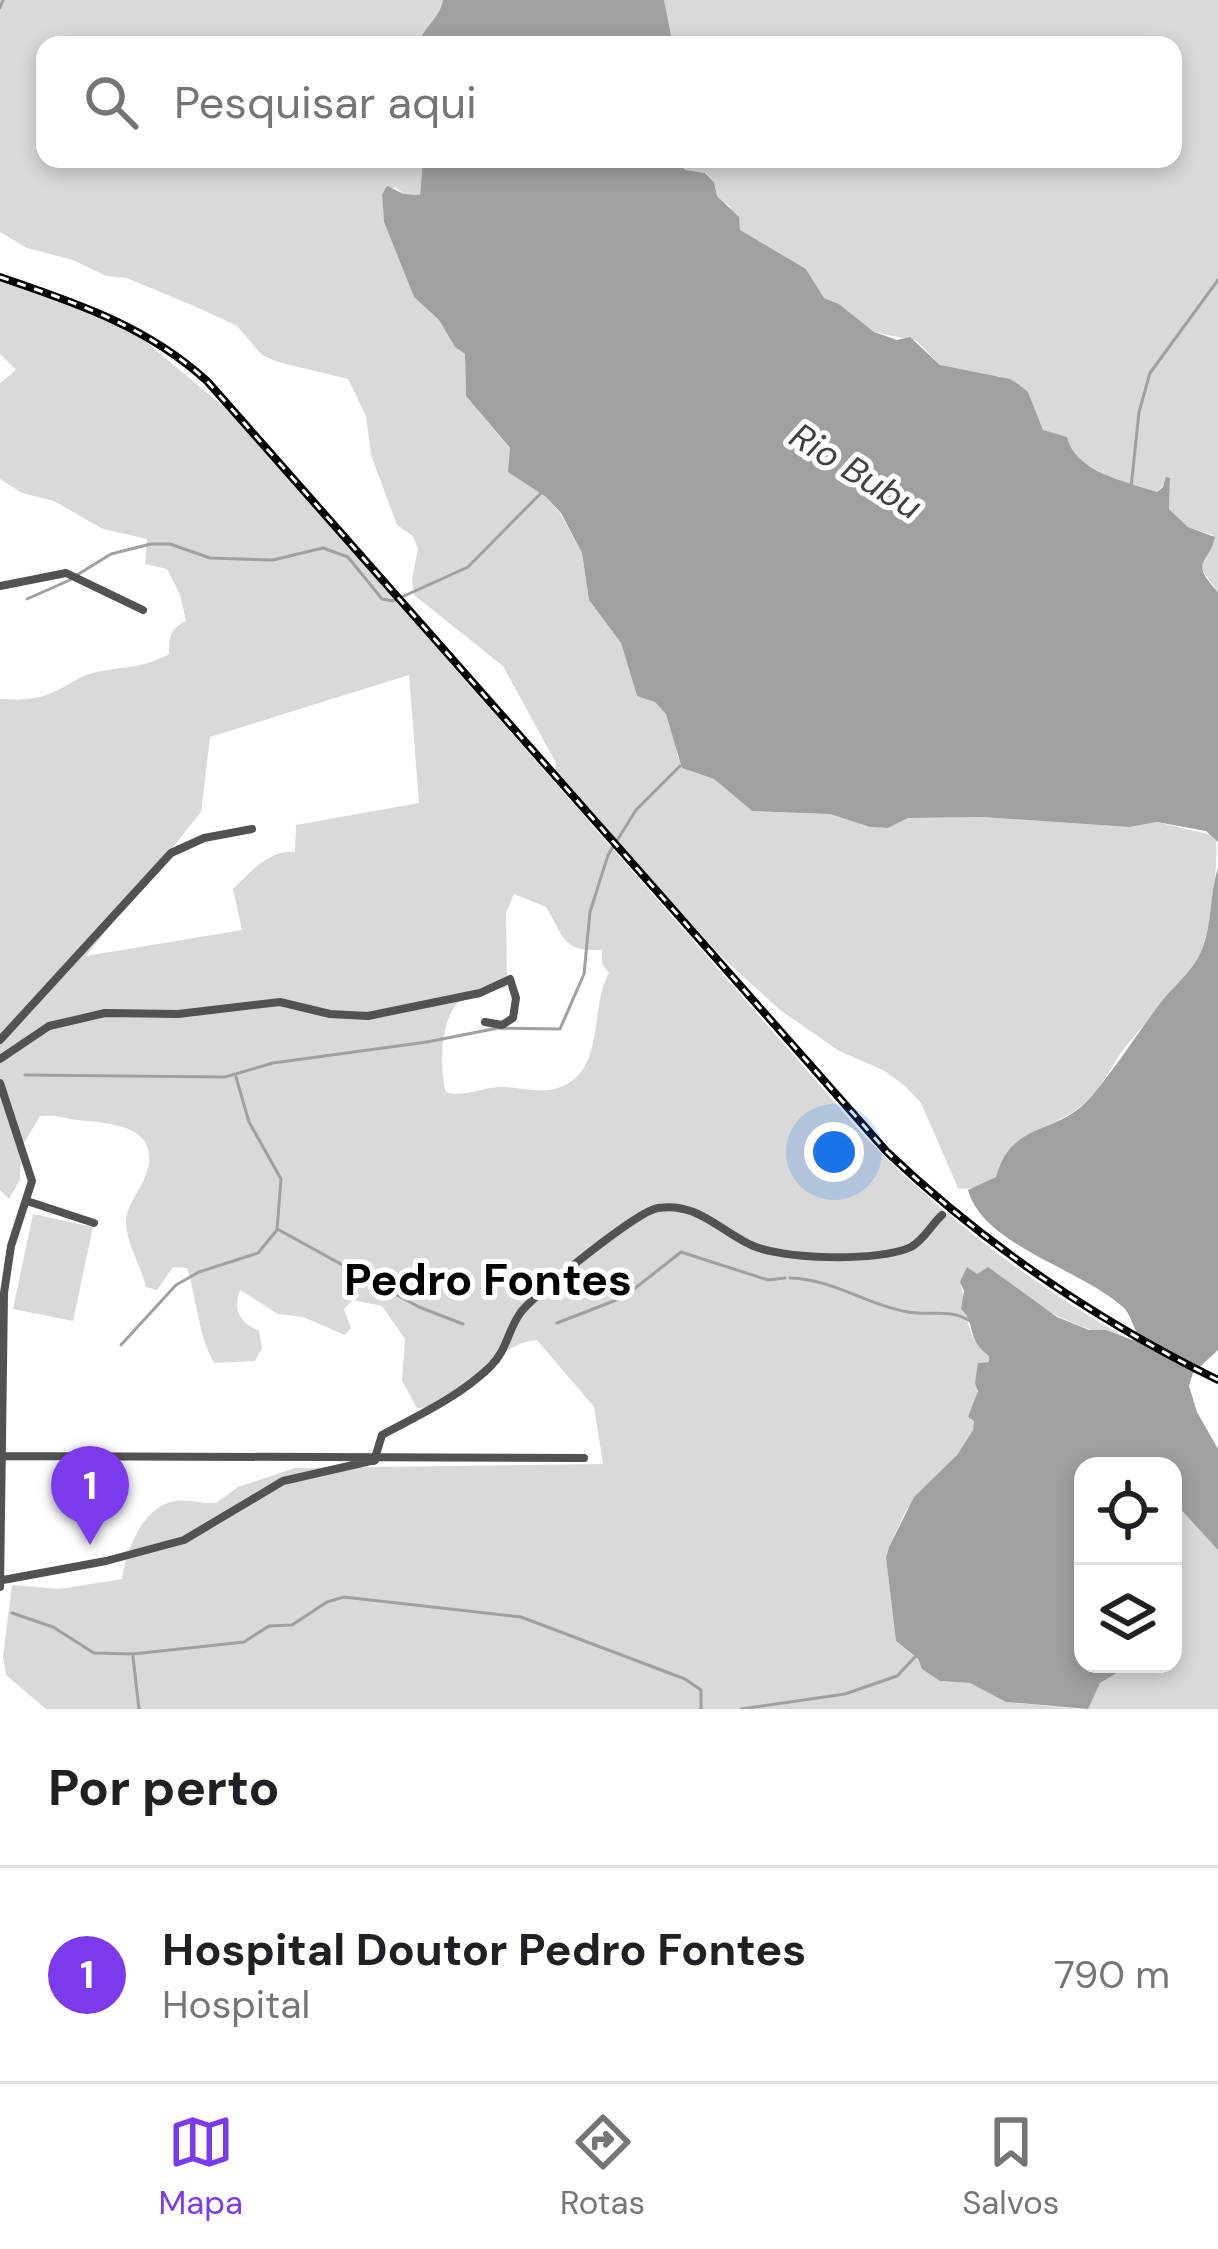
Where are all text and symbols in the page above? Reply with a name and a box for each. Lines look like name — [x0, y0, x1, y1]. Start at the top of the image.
search box — [36, 36, 1182, 168]
icon: search — [78, 69, 144, 135]
text: Pesquisar aqui — [174, 73, 477, 132]
water label: Rio Bubu — [781, 412, 931, 530]
your location — [804, 1122, 864, 1182]
district label: Pedro Fontes — [344, 1250, 632, 1309]
pin: 1 — [51, 1446, 129, 1545]
map controls — [1074, 1457, 1182, 1673]
button: locate — [1074, 1457, 1182, 1565]
button: layers — [1074, 1565, 1182, 1673]
text: Por perto — [48, 1754, 280, 1821]
text: Hospital Doutor Pedro Fontes — [162, 1920, 806, 1979]
text: 1 — [80, 1949, 94, 2000]
text: 790 m — [1054, 1949, 1170, 2000]
text: Hospital — [162, 1979, 310, 2030]
tab: Mapa — [159, 2109, 243, 2224]
tab: Rotas — [560, 2109, 645, 2224]
tab: Salvos — [962, 2109, 1059, 2224]

